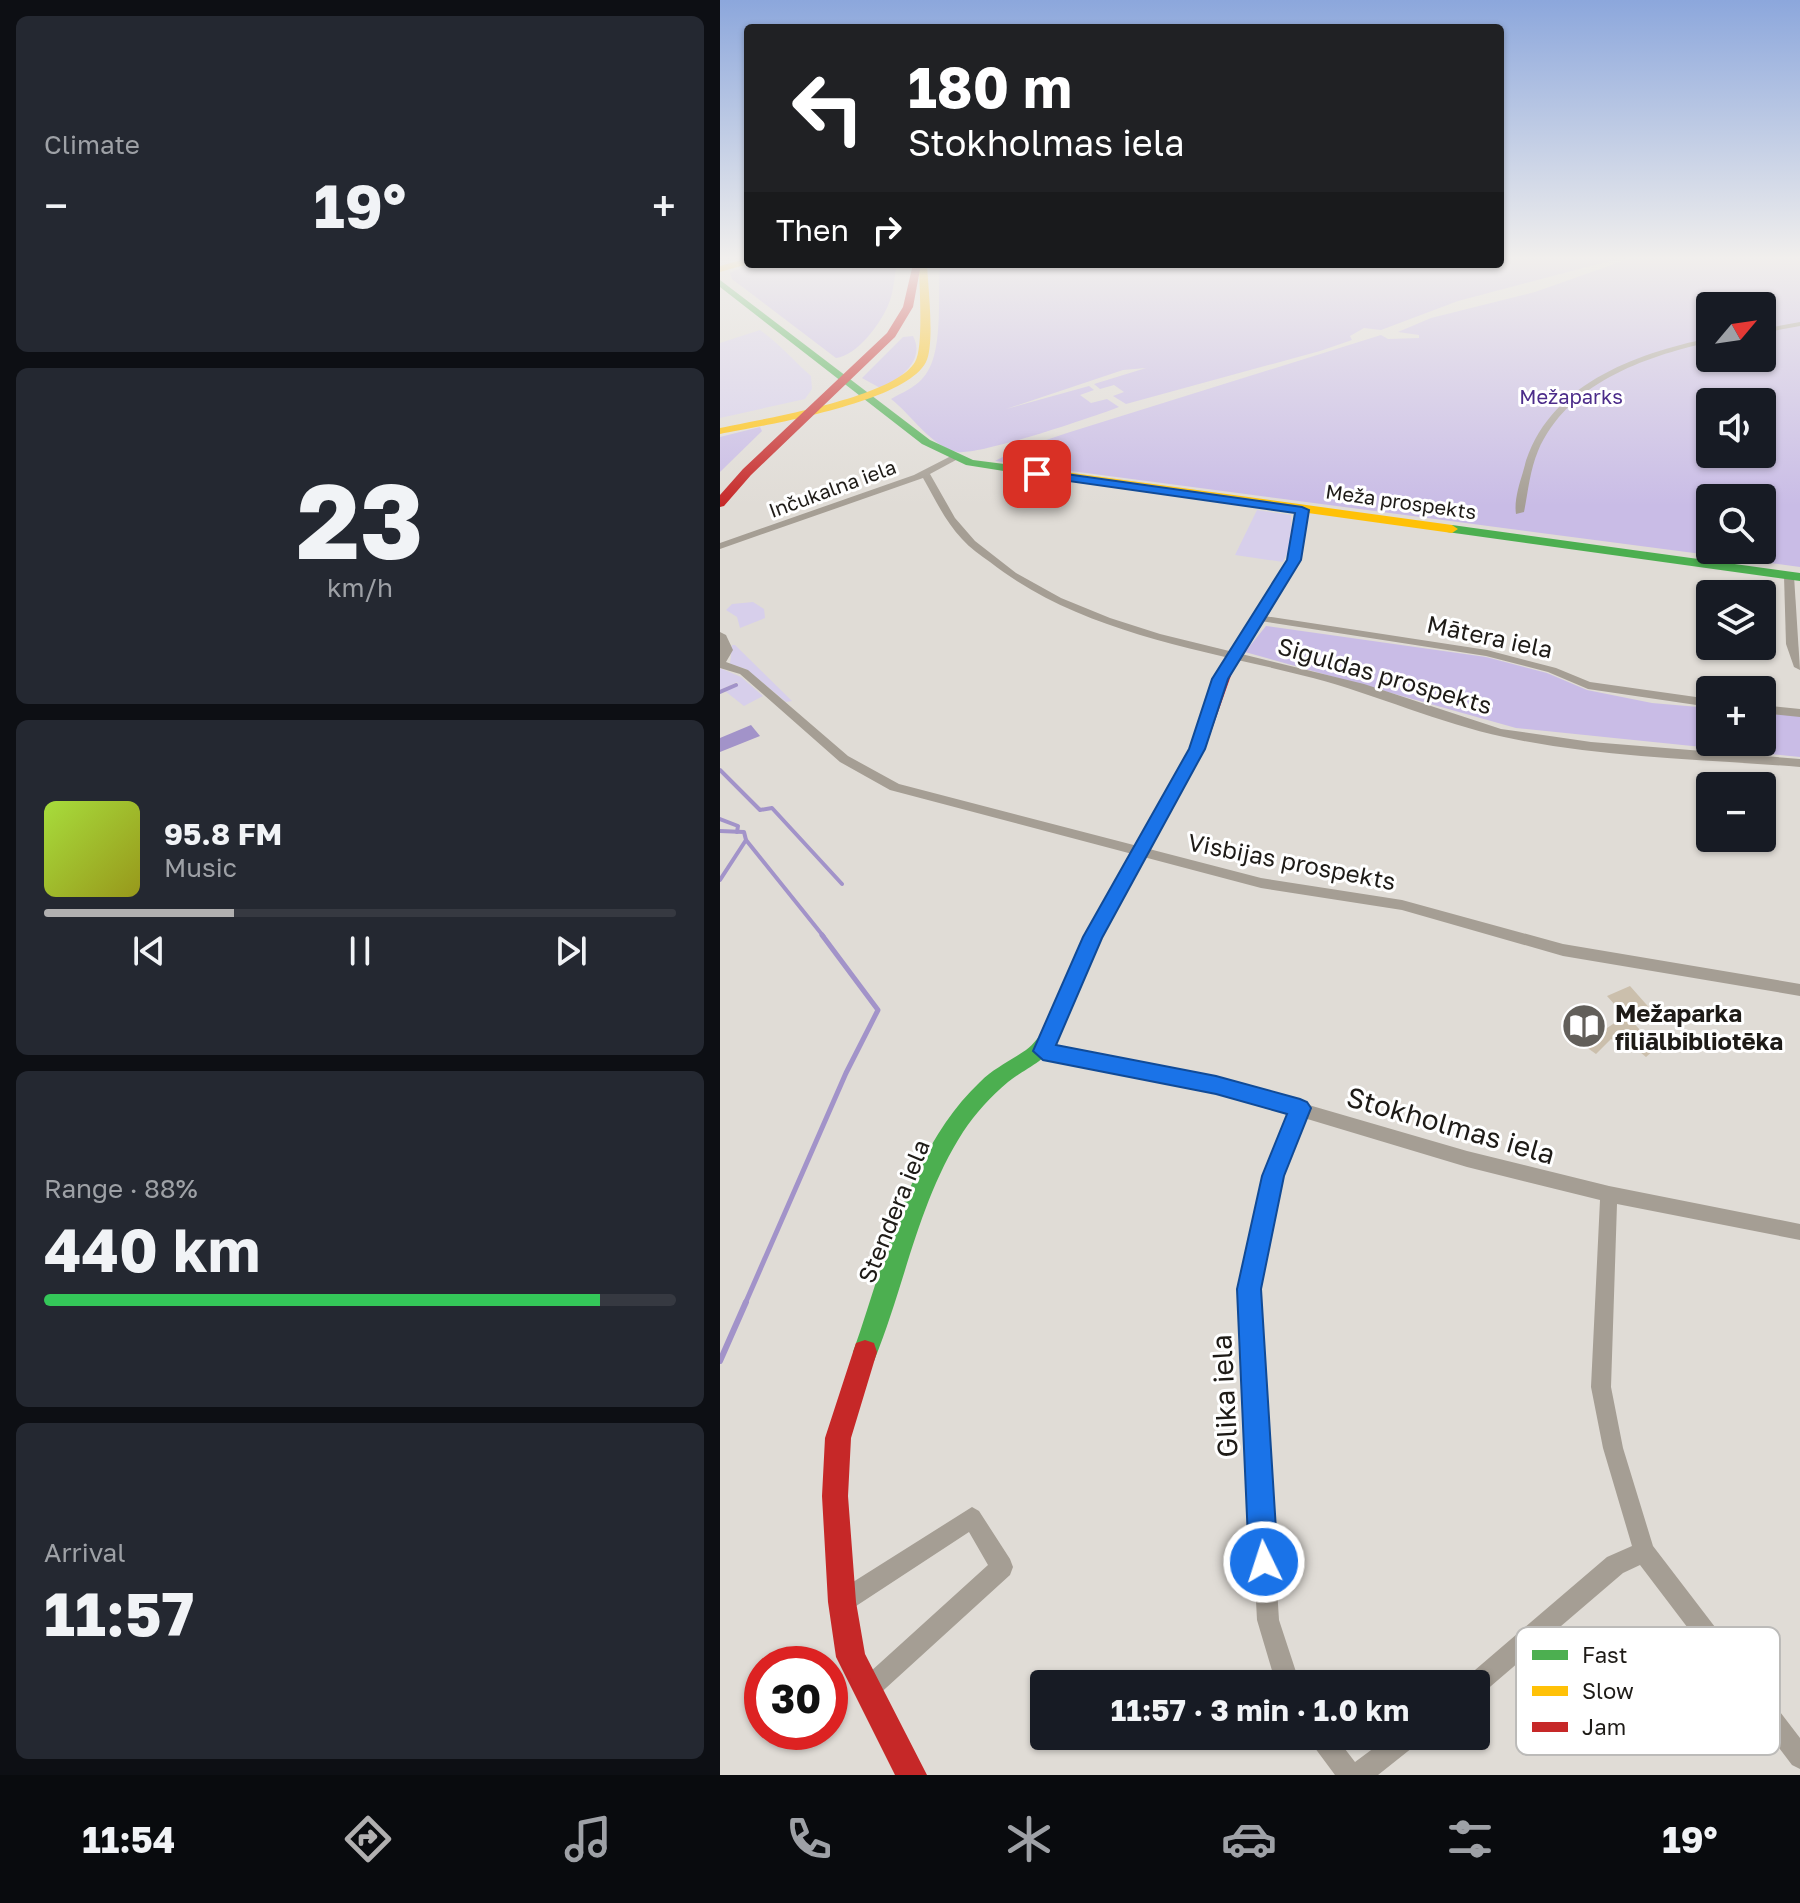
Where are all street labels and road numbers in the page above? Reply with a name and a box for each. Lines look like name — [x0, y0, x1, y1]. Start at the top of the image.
street label: Inčukalna iela — [765, 454, 899, 522]
street label: Meža prospekts — [1324, 479, 1478, 523]
street label: Mātera iela — [1424, 609, 1556, 663]
street label: Siguldas prospekts — [1274, 631, 1496, 719]
street label: Visbijas prospekts — [1186, 827, 1398, 895]
street label: Stokholmas iela — [1343, 1079, 1559, 1171]
street label: Stendera iela — [851, 1135, 935, 1287]
street label: Glika iela — [1204, 1334, 1244, 1458]

